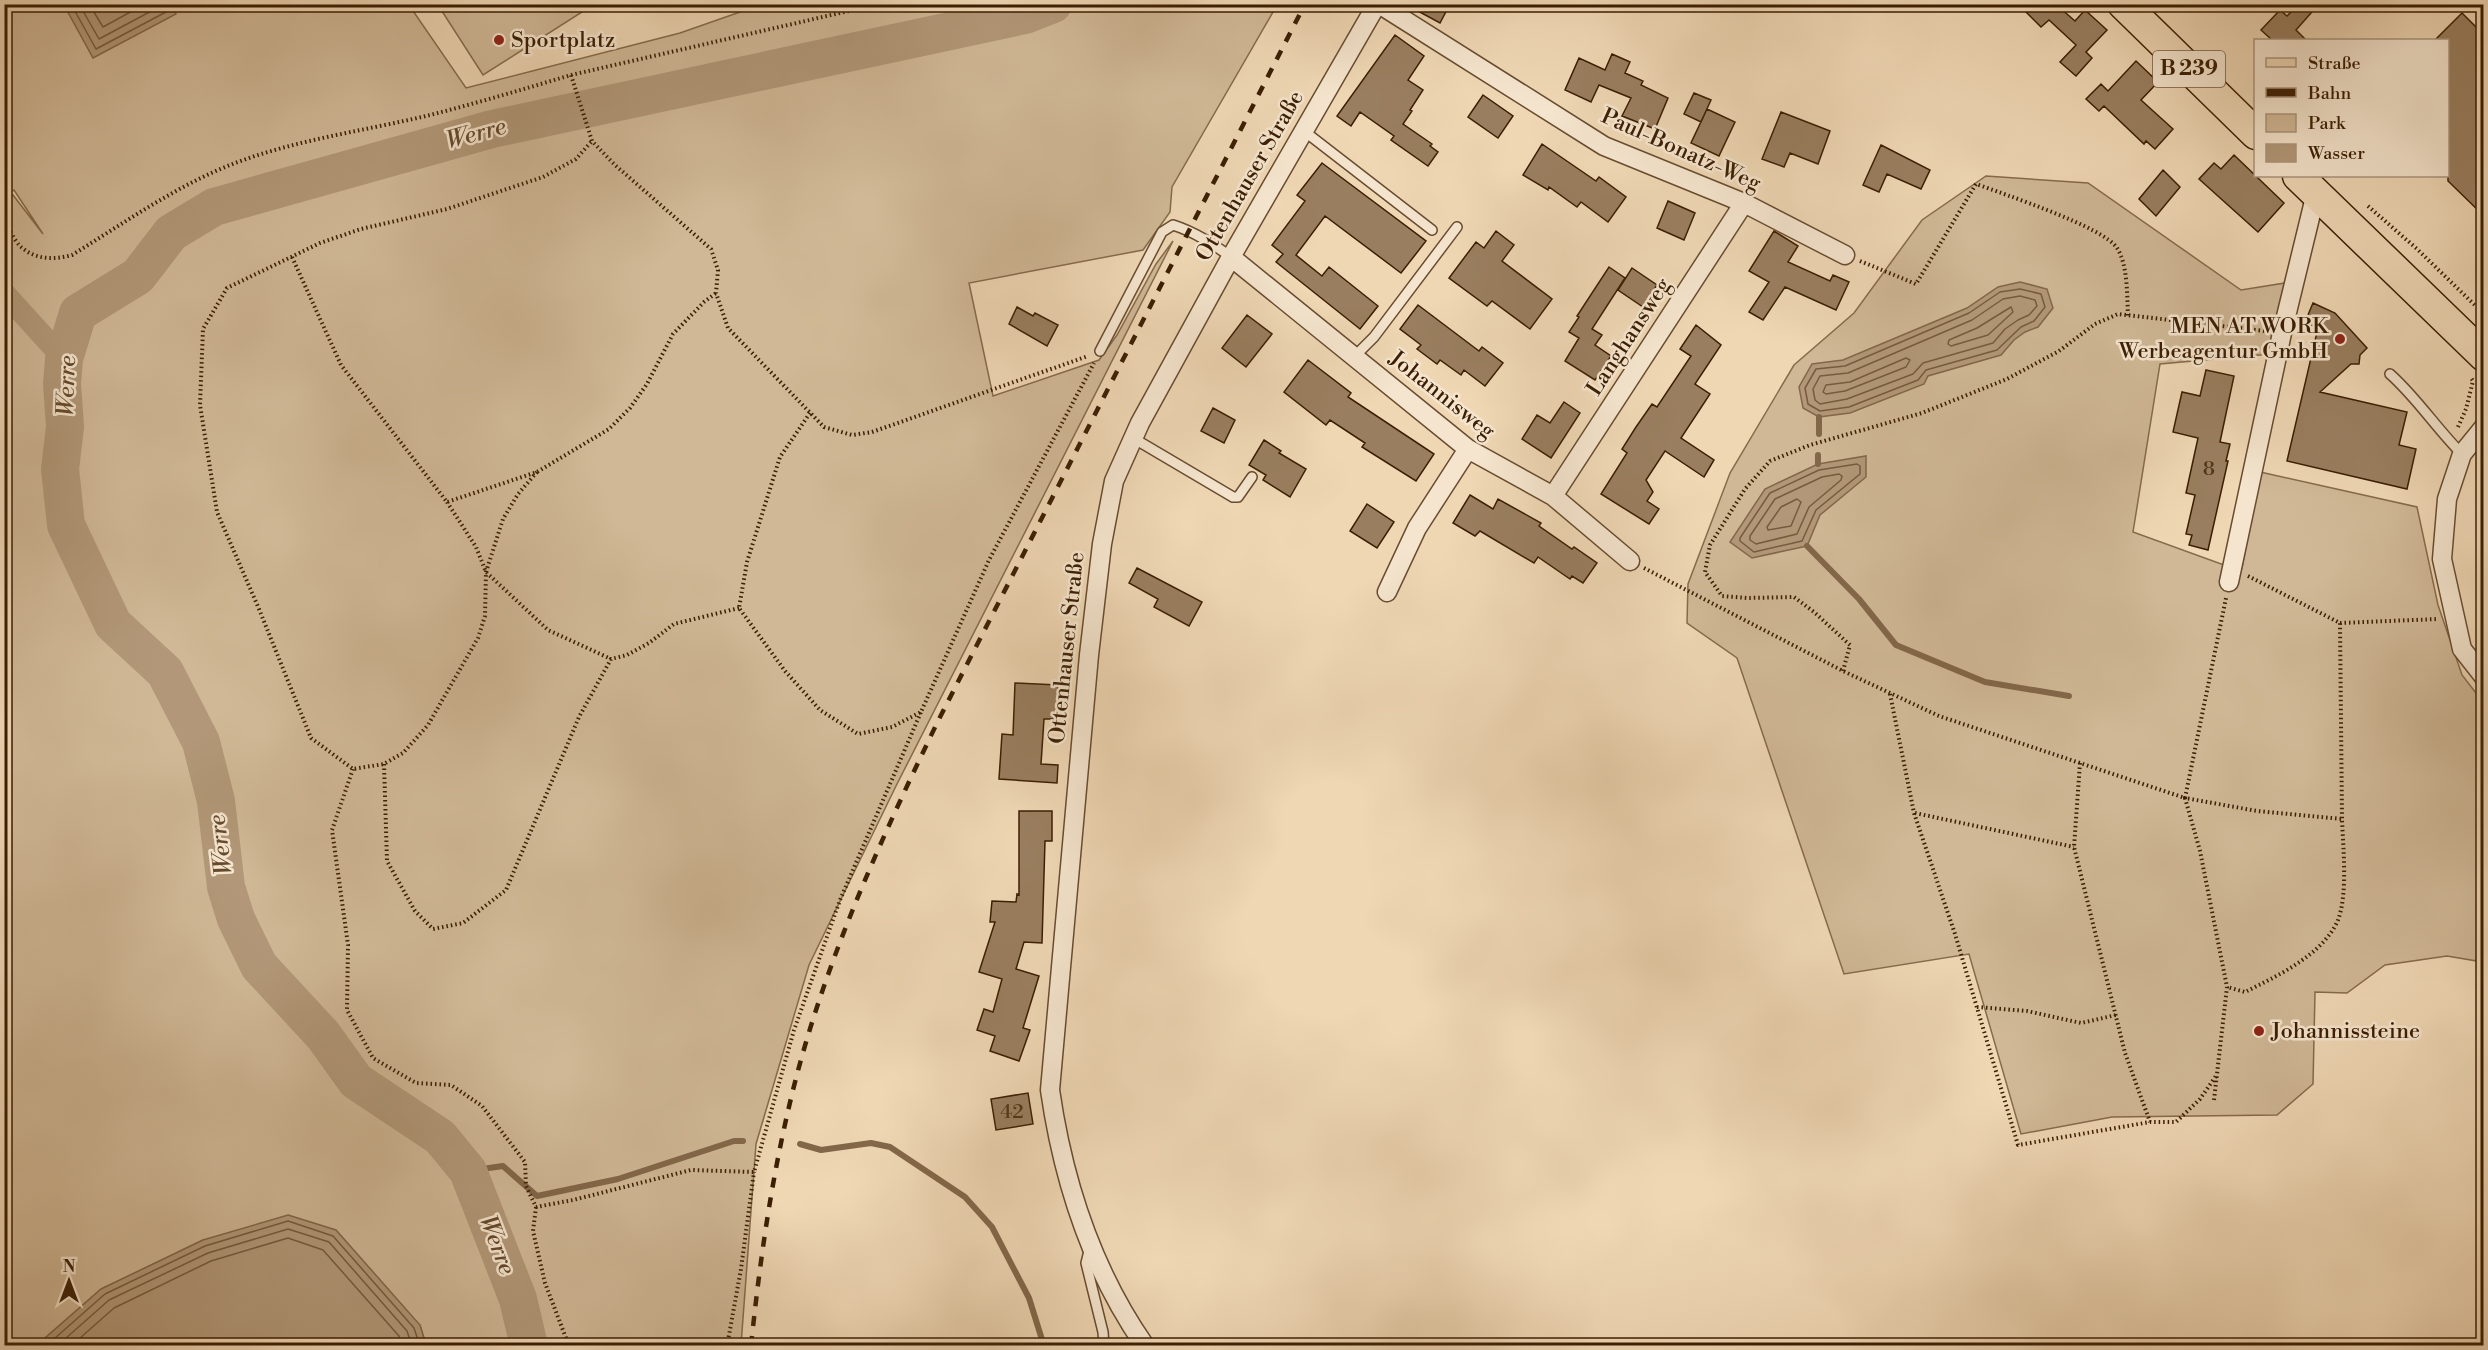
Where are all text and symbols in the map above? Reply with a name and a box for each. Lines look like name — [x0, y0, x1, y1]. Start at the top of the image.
place label: Sportplatz — [511, 27, 615, 54]
marker: Sportplatz — [492, 33, 506, 47]
legend — [2254, 39, 2449, 177]
road number: B 239 — [2153, 51, 2225, 87]
text: Straße — [2308, 52, 2361, 75]
text: Bahn — [2307, 82, 2351, 105]
street label: Ottenhauser Straße — [1190, 86, 1310, 266]
street label: Paul-Bonatz-Weg — [1597, 103, 1766, 198]
water label: Werre — [443, 112, 509, 156]
text: Park — [2308, 112, 2347, 135]
text: Wasser — [2307, 142, 2365, 165]
street label: Langhansweg — [1581, 272, 1677, 401]
place label: MEN AT WORK Werbeagentur GmbH — [2118, 313, 2330, 365]
marker: MEN AT WORK Werbeagentur GmbH — [2333, 332, 2347, 346]
street label: Johannisweg — [1383, 345, 1501, 445]
water label: Werre — [51, 355, 83, 417]
house number: 8 — [2203, 457, 2215, 482]
street label: Ottenhauser Straße — [1043, 551, 1091, 745]
water label: Werre — [202, 813, 240, 877]
place label: Johannissteine — [2270, 1018, 2420, 1045]
marker: Johannissteine — [2252, 1024, 2266, 1038]
house number: 42 — [1000, 1100, 1024, 1125]
water label: Werre — [472, 1211, 522, 1279]
north arrow — [39, 1251, 99, 1311]
text: N — [63, 1257, 76, 1277]

